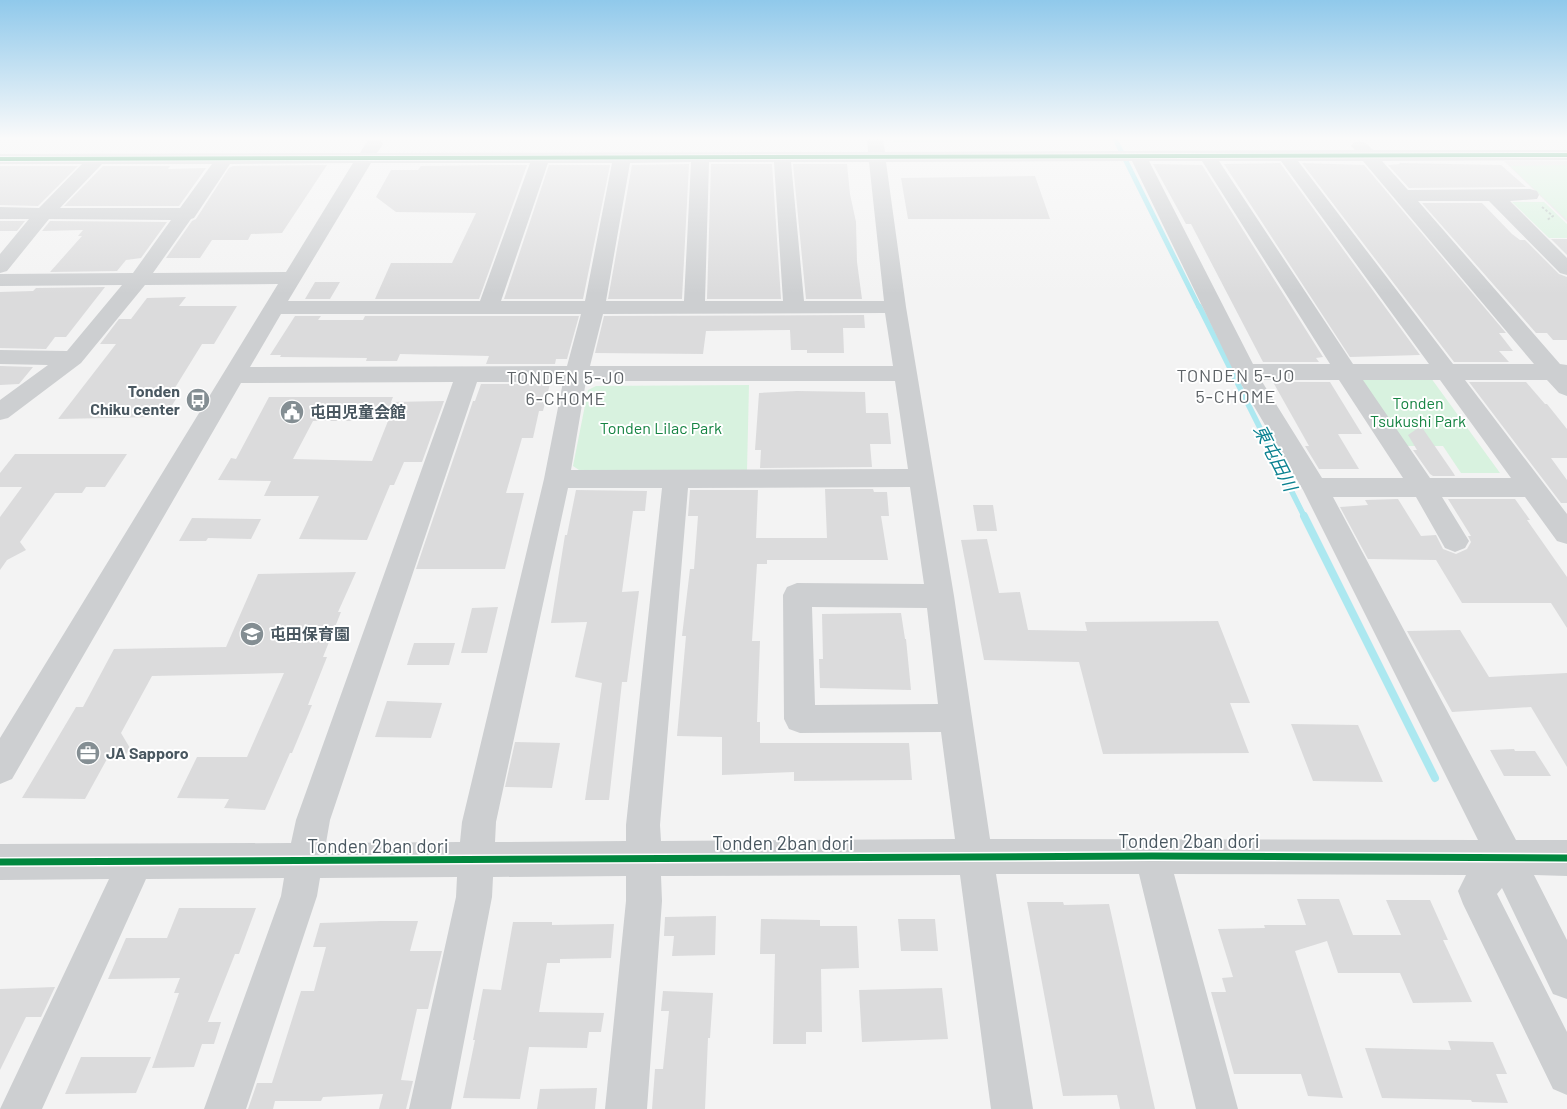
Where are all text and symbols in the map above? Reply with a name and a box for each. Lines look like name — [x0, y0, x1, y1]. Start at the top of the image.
district label: TONDEN 5-JO 5-CHOME — [1177, 364, 1295, 407]
district label: TONDEN 5-JO 6-CHOME — [507, 366, 625, 409]
place label: Tonden Chiku center — [90, 381, 180, 418]
bus stop icon: Tonden Chiku center — [185, 387, 211, 413]
park label: Tonden Tsukushi Park — [1370, 393, 1466, 430]
public building icon: 屯田児童会館 — [279, 399, 305, 425]
place label: 屯田児童会館 — [310, 402, 406, 421]
park label: Tonden Lilac Park — [600, 418, 722, 437]
water label: 東屯田川 — [1250, 420, 1303, 496]
school or university icon: 屯田保育園 — [239, 621, 265, 647]
place label: 屯田保育園 — [270, 624, 350, 643]
office icon: JA Sapporo — [75, 740, 101, 766]
place label: JA Sapporo — [106, 743, 189, 762]
street label: Tonden 2ban dori — [1118, 829, 1260, 852]
street label: Tonden 2ban dori — [712, 831, 854, 854]
street label: Tonden 2ban dori — [307, 834, 449, 857]

